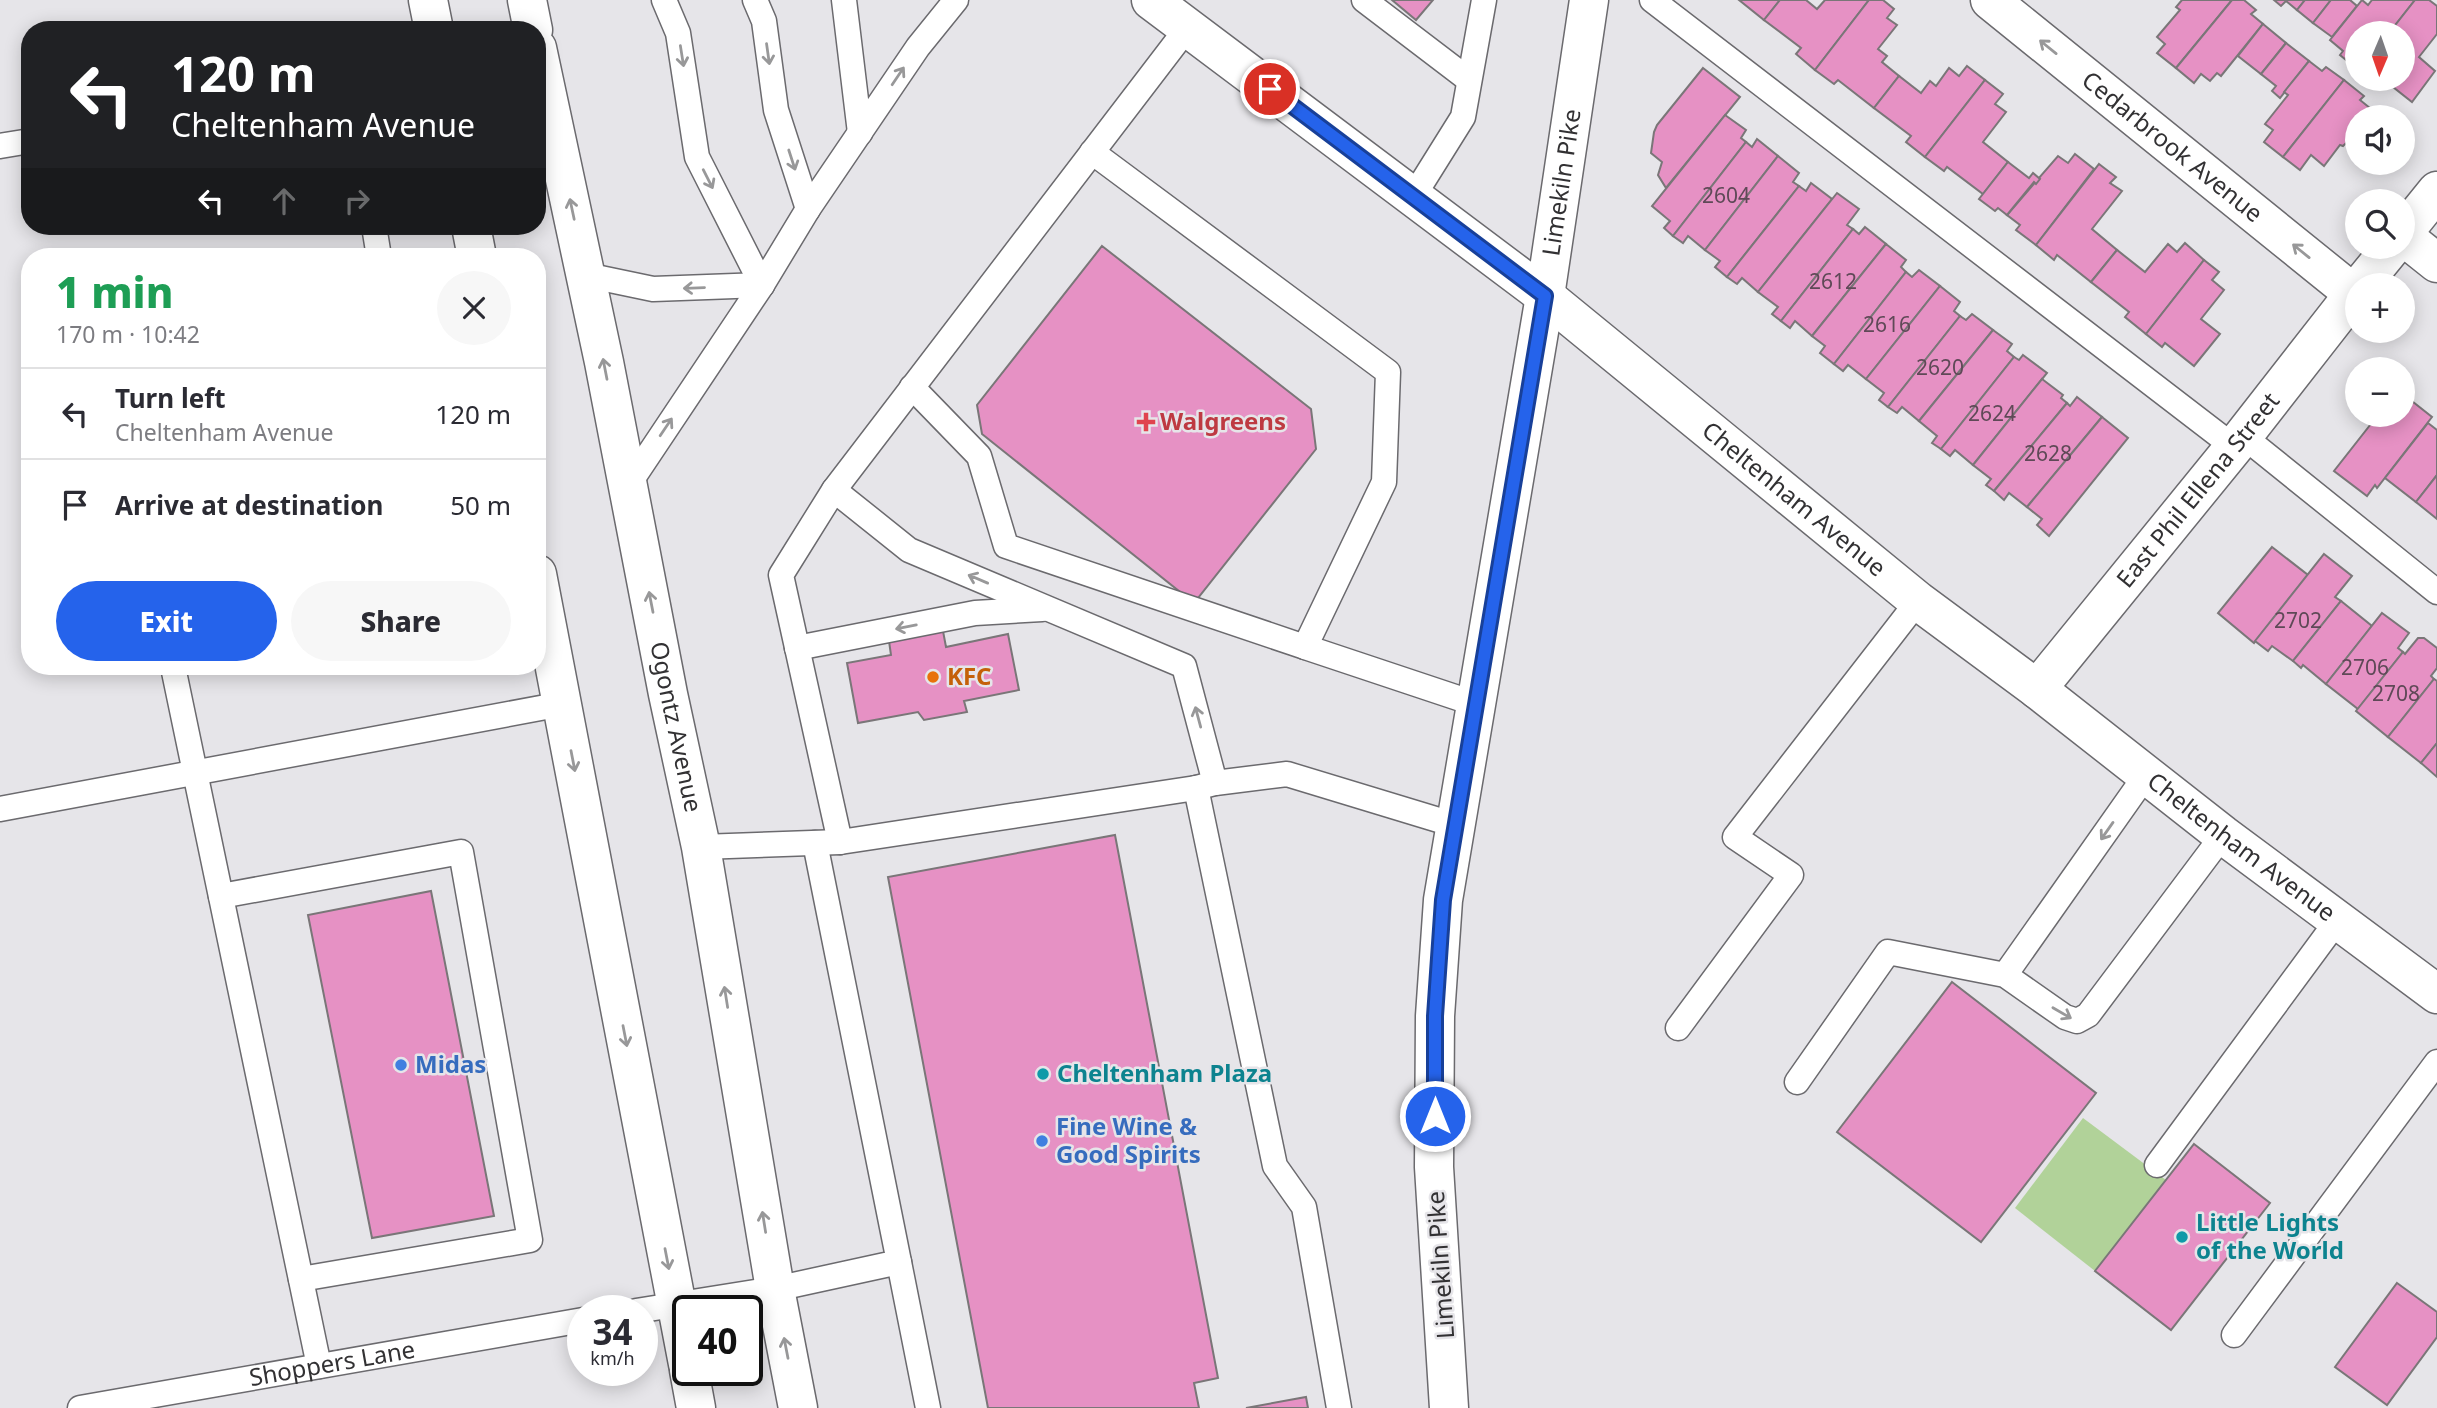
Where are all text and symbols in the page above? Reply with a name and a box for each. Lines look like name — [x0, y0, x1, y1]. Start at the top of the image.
north arrow — [2345, 21, 2415, 91]
map controls — [2345, 21, 2415, 427]
one-way arrow — [2039, 39, 2057, 54]
text: 120 m — [171, 40, 316, 106]
one-way arrow — [762, 43, 775, 65]
one-way arrow — [676, 44, 689, 67]
icon: left — [56, 49, 147, 140]
pin — [1240, 59, 1300, 119]
street label: Cedarbrook Avenue — [2076, 63, 2270, 229]
one-way arrow — [891, 67, 905, 86]
icon: arrive — [1251, 70, 1289, 108]
text: Cheltenham Avenue — [171, 103, 475, 146]
button: sound — [2345, 105, 2415, 175]
street label: Limekiln Pike — [1533, 107, 1588, 258]
one-way arrow — [787, 148, 799, 170]
one-way arrow — [702, 168, 716, 189]
house number: 2604 — [1702, 181, 1750, 209]
icon: left — [192, 182, 230, 220]
icon: ahead — [265, 182, 303, 220]
icon: right — [338, 182, 376, 220]
button: search — [2345, 189, 2415, 259]
one-way arrow — [564, 198, 578, 221]
one-way arrow — [2292, 244, 2310, 259]
text: 1 min — [56, 263, 173, 320]
house number: 2612 — [1809, 267, 1857, 295]
button: close — [437, 271, 511, 345]
button: + — [2345, 273, 2415, 343]
one-way arrow — [683, 281, 706, 294]
house number: 2616 — [1863, 310, 1911, 338]
text: 170 m · 10:42 — [56, 318, 200, 350]
house number: 2620 — [1916, 353, 1964, 381]
button: − — [2345, 357, 2415, 427]
one-way arrow — [598, 358, 611, 381]
text: Turn left — [115, 380, 226, 416]
street label: East Phil Ellena Street — [2108, 385, 2286, 594]
icon: left — [56, 395, 94, 433]
text: 120 m — [435, 396, 511, 432]
house number: 2624 — [1968, 399, 2016, 427]
place label: Walgreens — [1160, 404, 1286, 437]
street label: Cheltenham Avenue — [1696, 413, 1893, 583]
marker: Walgreens — [1138, 414, 1154, 430]
text: Cheltenham Avenue — [115, 416, 334, 448]
one-way arrow — [659, 418, 674, 437]
house number: 2628 — [2024, 439, 2072, 467]
icon: arrive — [56, 486, 94, 524]
text: Arrive at destination — [115, 487, 384, 523]
text: 50 m — [450, 487, 511, 523]
one-way arrow — [968, 572, 989, 585]
button: Exit — [56, 581, 277, 661]
button: Share — [291, 581, 511, 661]
one-way arrow — [644, 591, 657, 614]
house number: 2702 — [2274, 606, 2322, 634]
one-way arrow — [895, 620, 918, 634]
street label: Ogontz Avenue — [643, 639, 711, 815]
house number: 2706 — [2341, 653, 2389, 681]
place label: KFC — [947, 659, 992, 692]
marker: KFC — [925, 669, 941, 685]
house number: 2708 — [2372, 679, 2420, 707]
one-way arrow — [1190, 706, 1203, 728]
one-way arrow — [567, 749, 580, 772]
street label: Cheltenham Avenue — [2141, 764, 2343, 928]
one-way arrow — [2100, 821, 2114, 840]
one-way arrow — [719, 986, 732, 1009]
one-way arrow — [2051, 1006, 2071, 1020]
one-way arrow — [619, 1024, 632, 1047]
place label: Midas — [415, 1047, 486, 1080]
place label: Cheltenham Plaza — [1057, 1056, 1272, 1089]
marker: Midas — [393, 1057, 409, 1073]
marker: Cheltenham Plaza — [1035, 1066, 1051, 1082]
position arrow — [1398, 1079, 1472, 1153]
place label: Fine Wine & Good Spirits — [1056, 1109, 1201, 1170]
marker: Fine Wine & Good Spirits — [1034, 1133, 1050, 1149]
street label: Limekiln Pike — [1418, 1190, 1461, 1340]
place label: Little Lights of the World — [2196, 1205, 2344, 1266]
one-way arrow — [757, 1211, 770, 1233]
marker: Little Lights of the World — [2174, 1229, 2190, 1245]
one-way arrow — [661, 1247, 675, 1270]
speed limit sign: 40 — [672, 1295, 763, 1386]
text: 34 — [592, 1308, 633, 1355]
street label: Shoppers Lane — [246, 1332, 417, 1393]
one-way arrow — [779, 1337, 793, 1360]
text: km/h — [590, 1346, 635, 1370]

